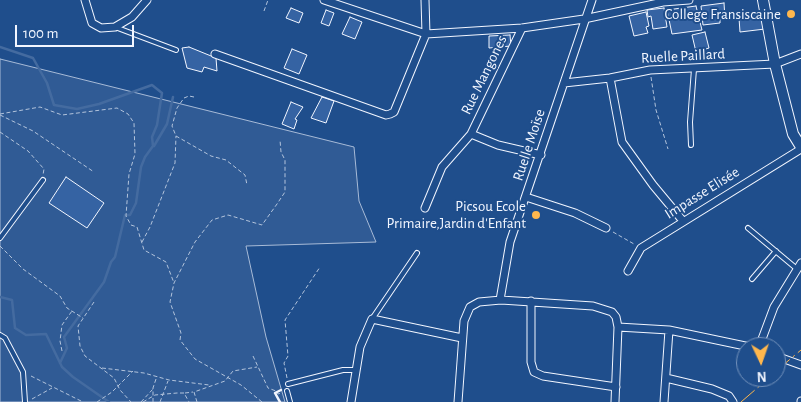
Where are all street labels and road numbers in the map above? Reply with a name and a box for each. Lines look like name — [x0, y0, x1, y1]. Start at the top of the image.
street label: Rue Mangones — [457, 32, 511, 118]
street label: Ruelle Paillard — [641, 45, 725, 67]
street label: Ruelle Moïse — [509, 107, 549, 183]
street label: Impasse Elisée — [661, 163, 743, 223]

